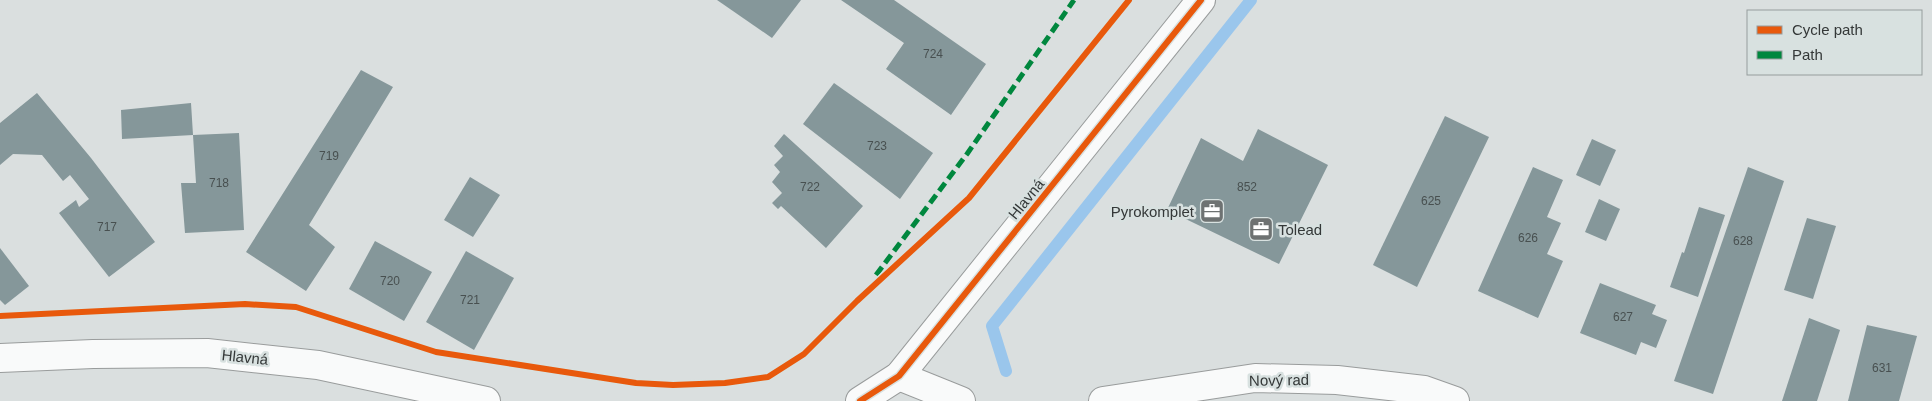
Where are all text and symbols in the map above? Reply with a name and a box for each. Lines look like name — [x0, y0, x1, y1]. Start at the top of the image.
legend — [1747, 10, 1922, 75]
text: Cycle path — [1792, 21, 1863, 38]
text: Path — [1792, 46, 1823, 63]
house number: 724 — [923, 47, 943, 61]
house number: 723 — [867, 139, 887, 153]
house number: 719 — [319, 149, 339, 163]
street label: Hlavná — [1005, 175, 1048, 222]
house number: 718 — [209, 176, 229, 190]
house number: 722 — [800, 180, 820, 194]
house number: 852 — [1237, 180, 1257, 194]
house number: 625 — [1421, 194, 1441, 208]
office icon: Pyrokomplet — [1199, 198, 1225, 224]
place label: Pyrokomplet — [1111, 203, 1195, 220]
office icon: Tolead — [1248, 216, 1274, 242]
house number: 717 — [97, 220, 117, 234]
place label: Tolead — [1278, 221, 1322, 238]
house number: 626 — [1518, 231, 1538, 245]
house number: 628 — [1733, 234, 1753, 248]
house number: 720 — [380, 274, 400, 288]
house number: 721 — [460, 293, 480, 307]
house number: 627 — [1613, 310, 1633, 324]
street label: Hlavná — [221, 346, 270, 368]
house number: 631 — [1872, 361, 1892, 375]
street label: Nový rad — [1249, 371, 1309, 389]

